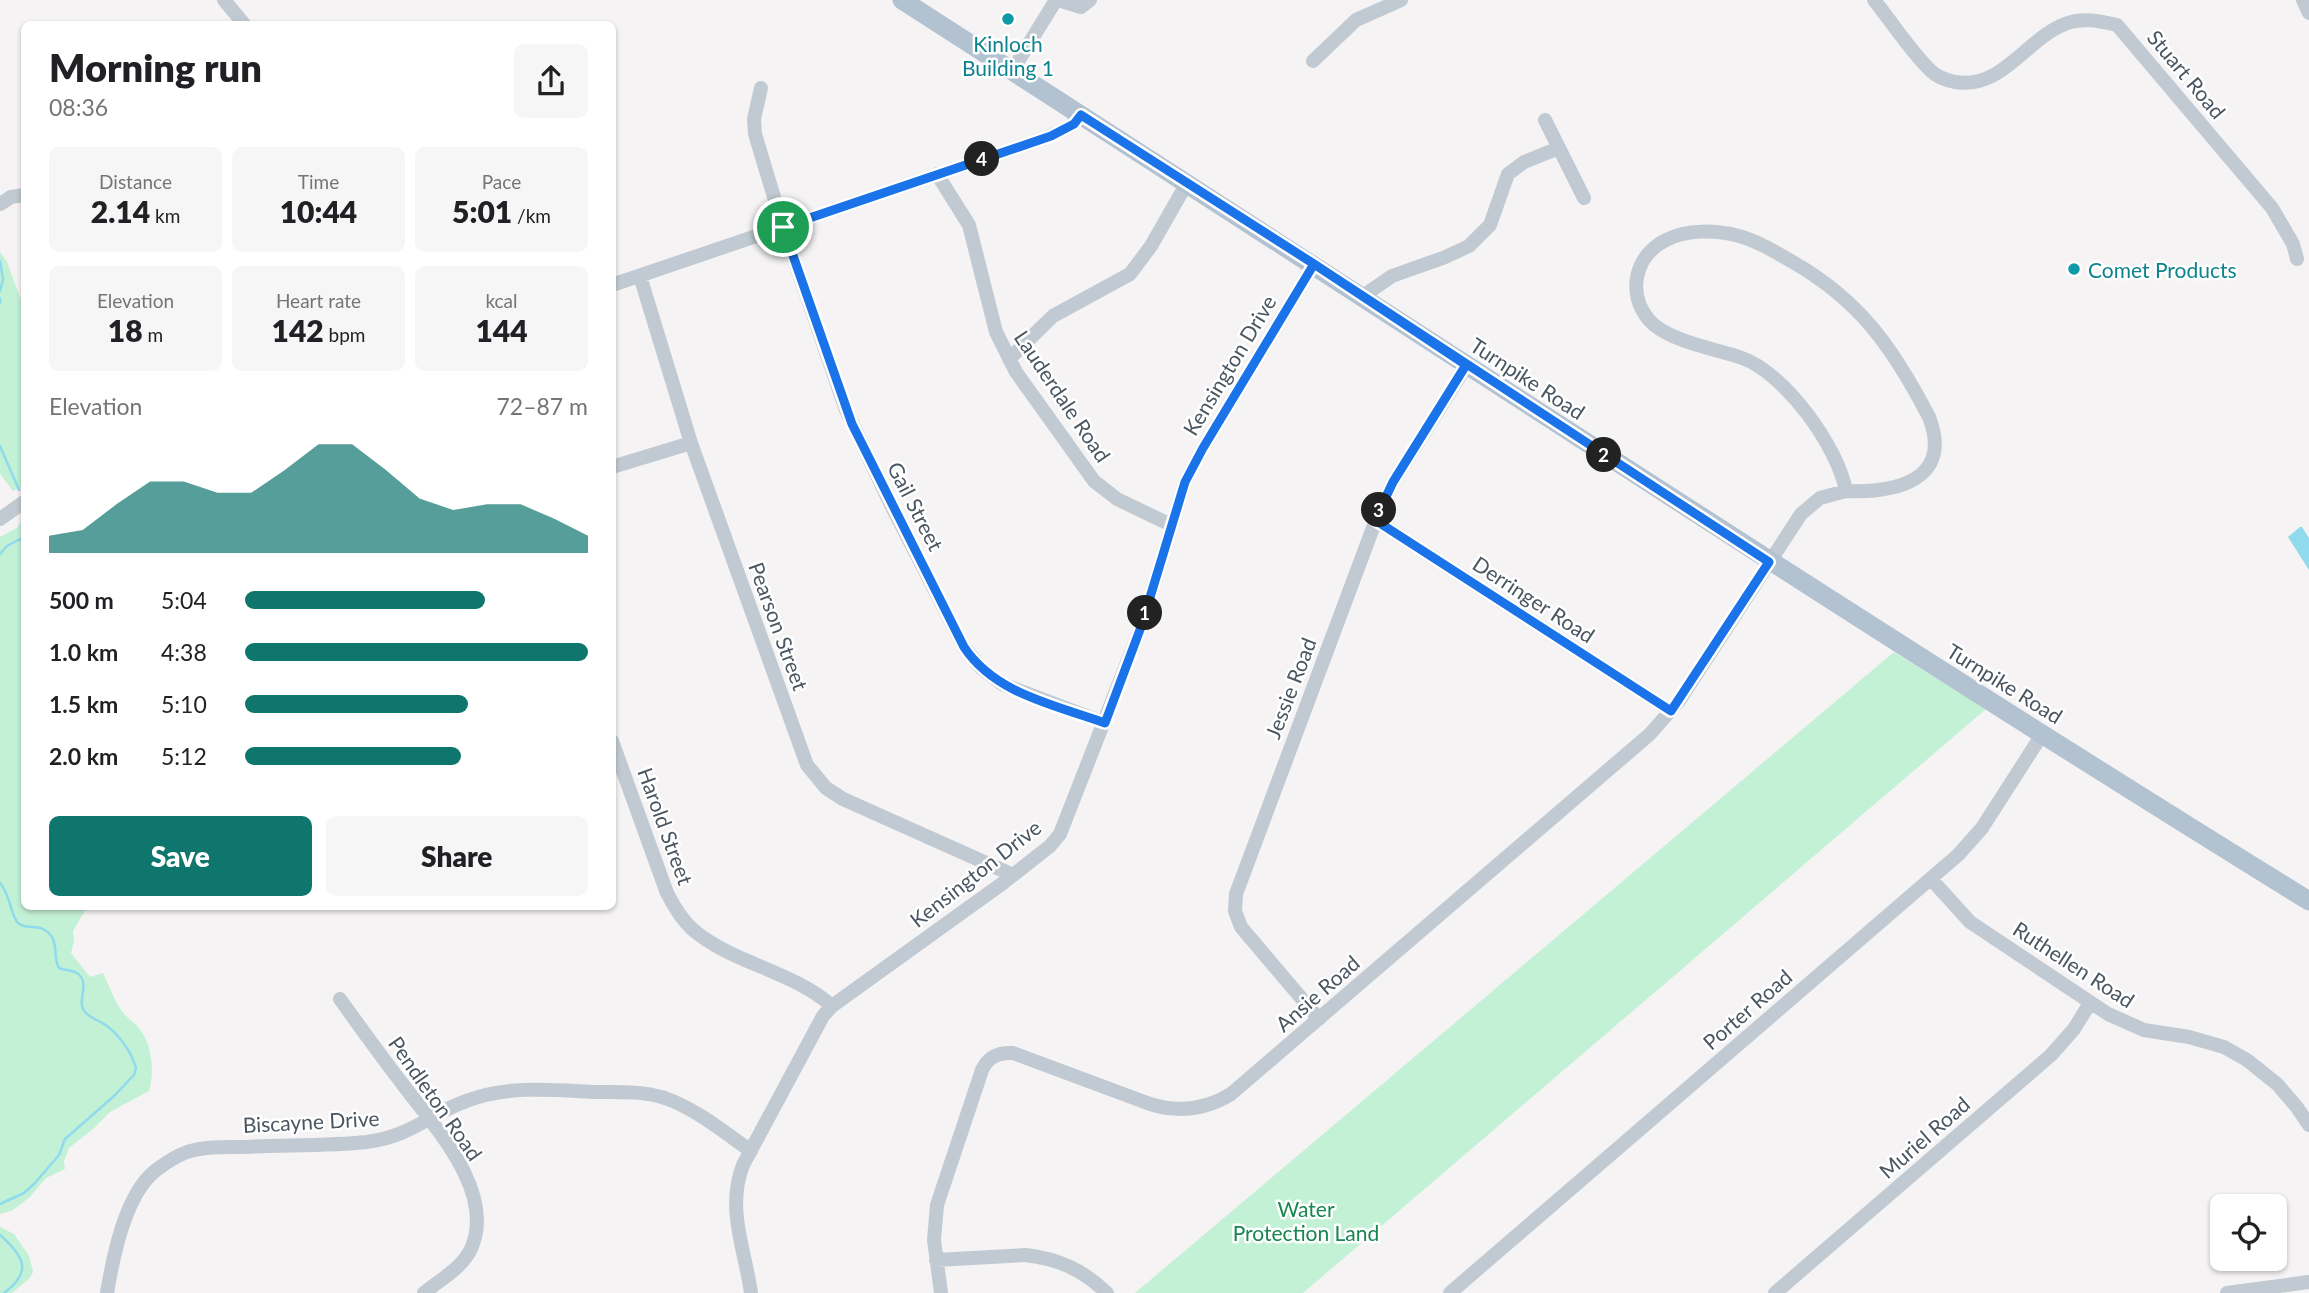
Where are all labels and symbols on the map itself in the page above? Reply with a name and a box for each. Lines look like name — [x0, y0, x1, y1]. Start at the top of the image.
marker: Kinloch Building 1 — [1000, 11, 1016, 27]
street label: Stuart Road — [2143, 25, 2231, 123]
place label: Kinloch Building 1 — [962, 31, 1054, 80]
pin: 4 — [964, 142, 1000, 176]
pin — [753, 197, 813, 257]
place label: Comet Products — [2088, 257, 2237, 282]
marker: Comet Products — [2066, 261, 2082, 277]
street label: Kensington Drive — [1177, 290, 1281, 440]
street label: Lauderdale Road — [1010, 325, 1116, 467]
street label: Turnpike Road — [1466, 332, 1590, 424]
pin: 2 — [1586, 438, 1622, 472]
street label: Gail Street — [883, 457, 949, 555]
pin: 3 — [1362, 492, 1396, 528]
street label: Derringer Road — [1468, 550, 1600, 648]
street label: Pearson Street — [744, 559, 814, 694]
pin: 1 — [1128, 596, 1162, 630]
street label: Jessie Road — [1259, 634, 1321, 742]
street label: Turnpike Road — [1943, 638, 2067, 728]
street label: Harold Street — [633, 764, 699, 888]
street label: Kensington Drive — [905, 814, 1045, 932]
street label: Ruthellen Road — [2009, 916, 2139, 1012]
street label: Ansie Road — [1270, 950, 1364, 1036]
street label: Porter Road — [1698, 964, 1796, 1054]
street label: Pendleton Road — [384, 1031, 488, 1165]
street label: Muriel Road — [1874, 1091, 1974, 1183]
street label: Biscayne Drive — [242, 1105, 380, 1137]
park label: Water Protection Land — [1233, 1196, 1379, 1245]

